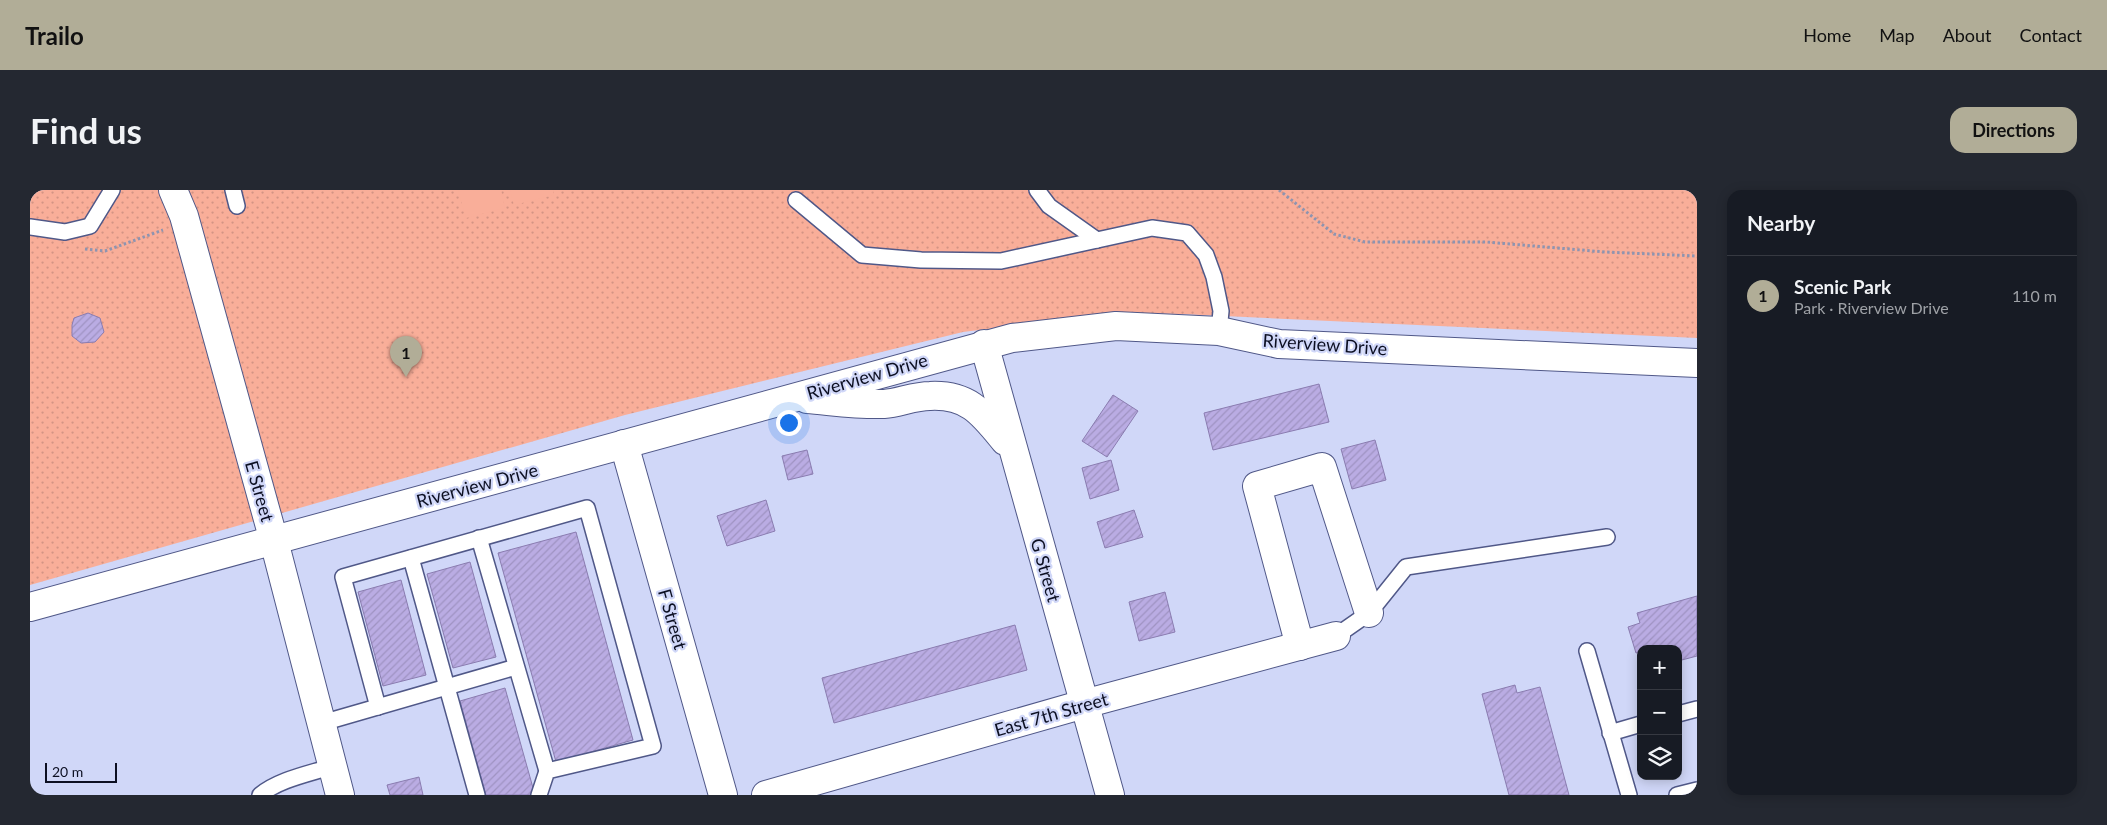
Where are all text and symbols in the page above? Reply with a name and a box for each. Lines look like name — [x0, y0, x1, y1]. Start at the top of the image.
text: Trailo — [25, 21, 84, 50]
text: Home — [1803, 24, 1851, 46]
text: Map — [1879, 24, 1915, 46]
text: About — [1943, 24, 1992, 46]
text: Contact — [2020, 24, 2082, 46]
button: Directions — [1950, 107, 2077, 153]
text: Find us — [30, 109, 142, 151]
text: Nearby — [1747, 210, 1815, 235]
text: Scenic Park — [1794, 275, 1891, 298]
text: 1 — [1758, 286, 1768, 305]
text: 110 m — [2012, 286, 2057, 305]
text: Park · Riverview Drive — [1794, 298, 1949, 317]
street label: Riverview Drive — [1262, 329, 1388, 359]
pin: 1 — [390, 336, 422, 377]
street label: Riverview Drive — [804, 348, 930, 404]
your location — [776, 410, 802, 436]
street label: E Street — [241, 458, 279, 525]
street label: Riverview Drive — [414, 458, 540, 512]
street label: G Street — [1026, 536, 1066, 605]
street label: F Street — [654, 586, 692, 652]
map controls — [1637, 645, 1682, 780]
button: + — [1637, 645, 1682, 690]
street label: East 7th Street — [992, 687, 1111, 741]
button: − — [1637, 690, 1682, 735]
button: layers — [1637, 735, 1682, 780]
scale bar — [45, 760, 118, 783]
text: 20 m — [52, 763, 83, 780]

